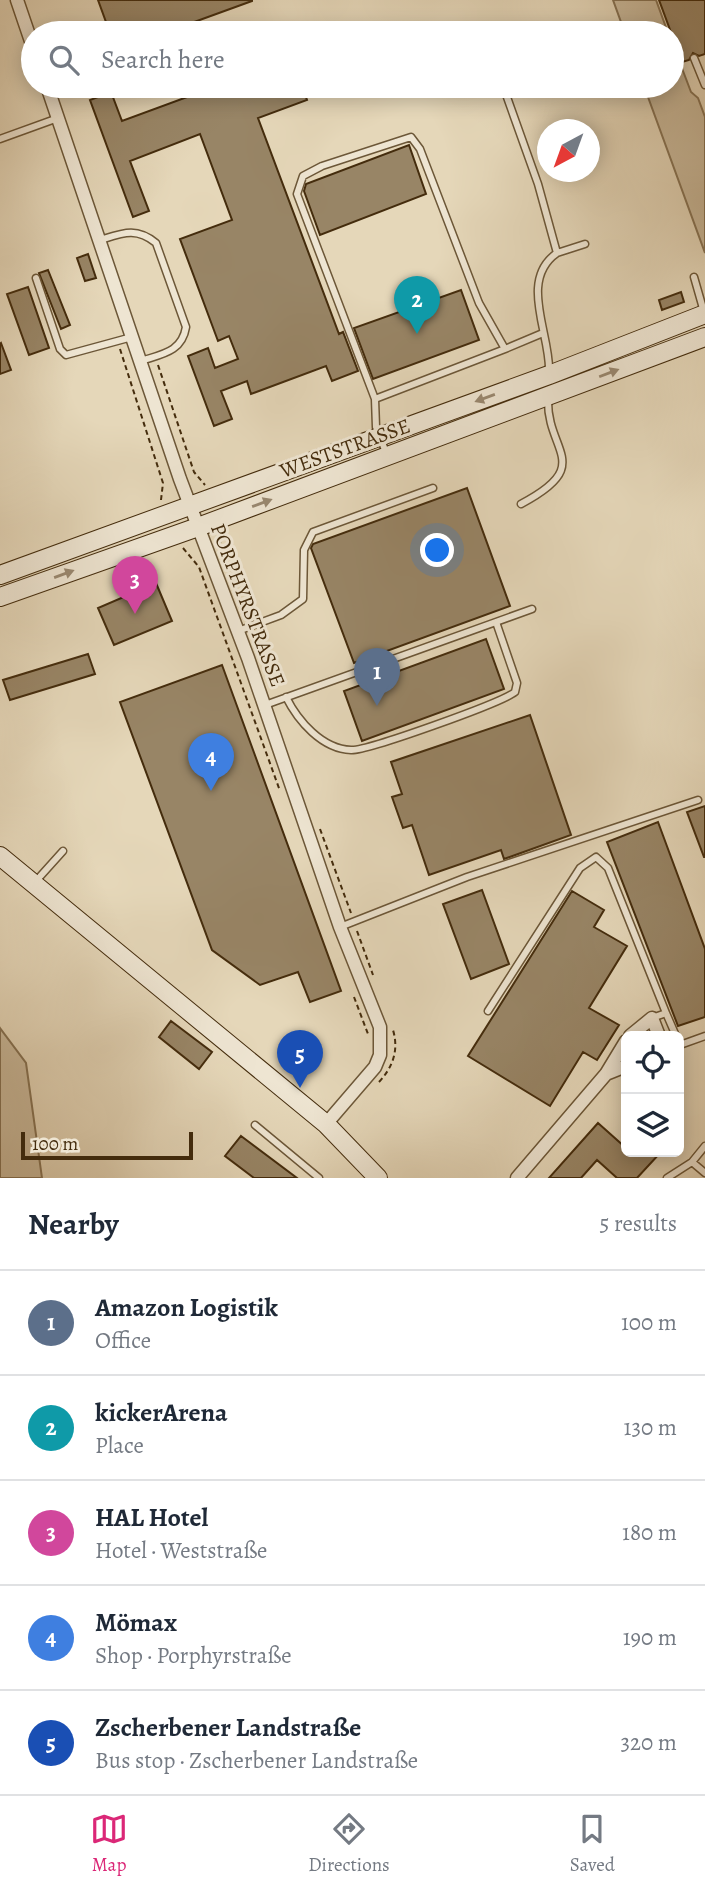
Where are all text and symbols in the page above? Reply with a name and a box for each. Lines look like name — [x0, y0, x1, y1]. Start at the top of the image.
search box — [21, 21, 684, 98]
icon: search — [45, 41, 83, 79]
text: Search here — [101, 42, 225, 77]
north arrow — [537, 119, 600, 182]
pin: 2 — [394, 276, 440, 334]
one-way arrow — [599, 367, 620, 378]
one-way arrow — [474, 393, 495, 404]
street label: WESTSTRASSE — [275, 411, 414, 485]
one-way arrow — [252, 497, 273, 508]
street label: PORPHYRSTRASSE — [204, 519, 292, 691]
your location — [420, 533, 454, 567]
pin: 3 — [112, 556, 158, 614]
one-way arrow — [54, 569, 75, 580]
pin: 1 — [354, 648, 400, 706]
pin: 4 — [188, 733, 234, 791]
pin: 5 — [277, 1030, 323, 1088]
map controls — [621, 1031, 684, 1157]
button: locate — [621, 1031, 684, 1094]
button: layers — [621, 1094, 684, 1157]
scale bar — [21, 1129, 192, 1161]
text: 100 m — [32, 1131, 78, 1157]
text: Nearby — [28, 1204, 119, 1244]
text: 5 results — [600, 1208, 677, 1239]
text: Amazon Logistik — [95, 1290, 278, 1325]
text: 1 — [47, 1307, 55, 1338]
text: 100 m — [621, 1307, 677, 1338]
text: Office — [95, 1325, 151, 1356]
text: kickerArena — [95, 1395, 228, 1430]
text: 2 — [45, 1412, 57, 1443]
text: 130 m — [624, 1412, 677, 1443]
text: Place — [95, 1430, 144, 1461]
text: HAL Hotel — [95, 1500, 208, 1535]
text: 3 — [46, 1517, 56, 1548]
text: 180 m — [622, 1517, 677, 1548]
text: Hotel · Weststraße — [95, 1535, 267, 1566]
text: Mömax — [95, 1605, 177, 1640]
text: 4 — [46, 1622, 56, 1653]
text: 190 m — [623, 1622, 677, 1653]
text: Shop · Porphyrstraße — [95, 1640, 292, 1671]
text: Zscherbener Landstraße — [95, 1710, 361, 1745]
text: 5 — [46, 1727, 56, 1758]
text: 320 m — [621, 1727, 677, 1758]
text: Bus stop · Zscherbener Landstraße — [95, 1745, 418, 1776]
tab: Map — [90, 1810, 128, 1878]
tab: Directions — [308, 1810, 390, 1878]
tab: Saved — [570, 1810, 615, 1878]

